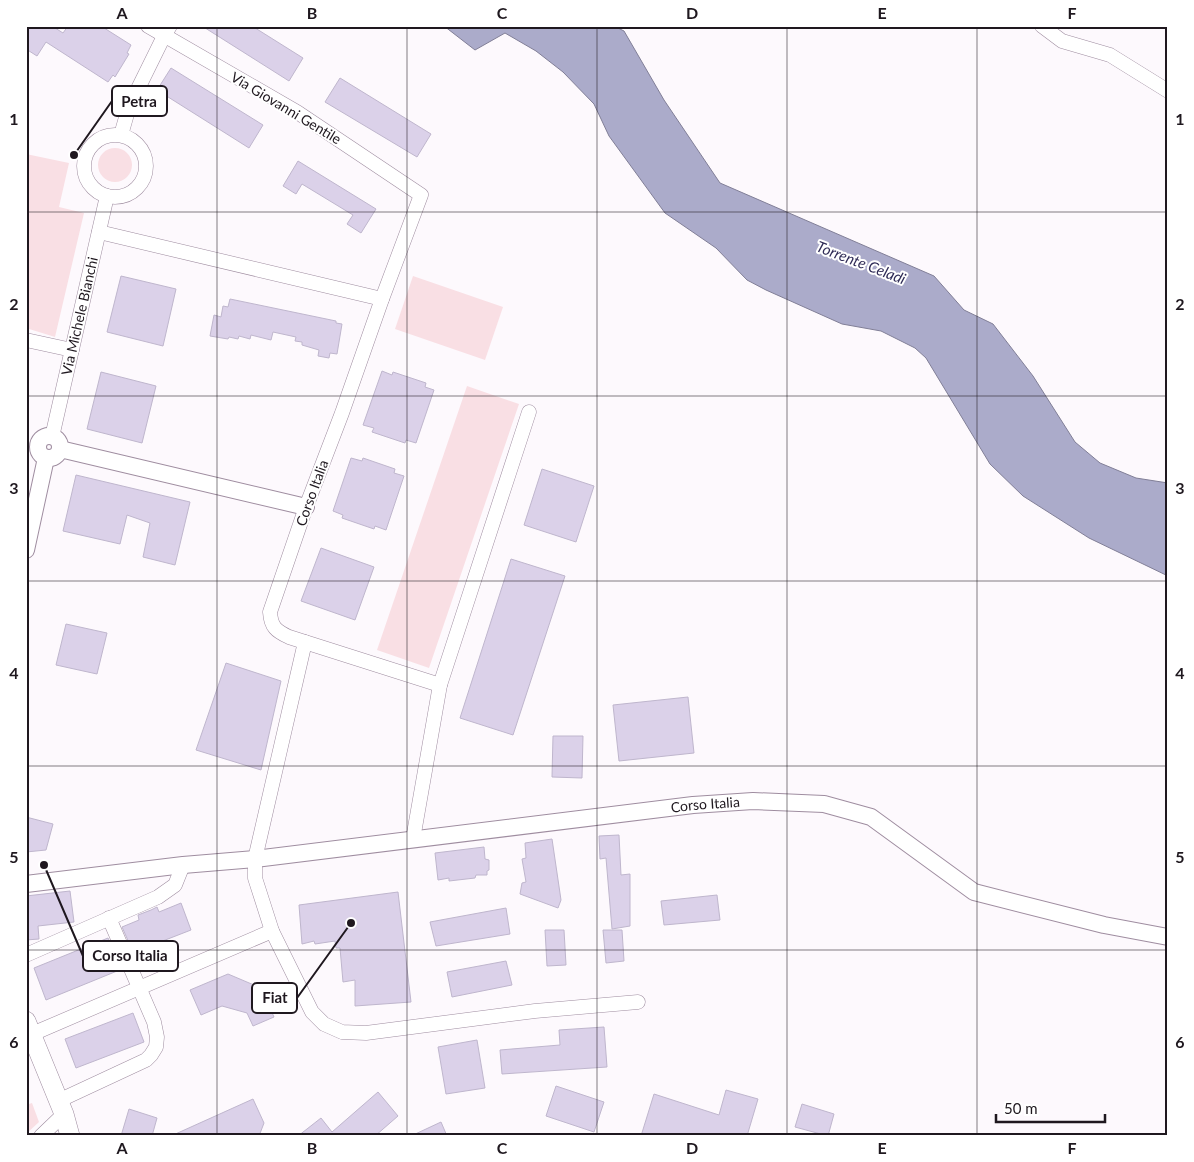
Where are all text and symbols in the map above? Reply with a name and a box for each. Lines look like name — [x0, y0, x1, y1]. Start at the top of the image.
text: A — [115, 3, 128, 22]
text: B — [307, 3, 317, 22]
text: C — [497, 3, 508, 22]
text: D — [686, 3, 698, 22]
text: E — [877, 3, 887, 22]
text: F — [1067, 3, 1077, 22]
street label: Via Giovanni Gentile — [228, 68, 345, 147]
callout: Petra — [112, 86, 167, 116]
text: Petra — [121, 92, 157, 110]
text: 1 — [9, 109, 19, 128]
text: 1 — [1175, 109, 1185, 128]
water label: Torrente Celadi — [814, 237, 909, 287]
street label: Via Michele Bianchi — [57, 255, 101, 377]
text: 2 — [9, 294, 19, 313]
text: 2 — [1175, 294, 1185, 313]
street label: Corso Italia — [292, 457, 331, 528]
text: 3 — [9, 478, 19, 497]
text: 3 — [1175, 478, 1185, 497]
text: 4 — [9, 663, 19, 682]
text: 4 — [1175, 663, 1185, 682]
street label: Corso Italia — [670, 793, 740, 816]
text: 5 — [9, 847, 19, 866]
text: 5 — [1175, 847, 1185, 866]
callout: Corso Italia — [83, 941, 178, 971]
text: Corso Italia — [92, 946, 168, 964]
callout: Fiat — [252, 983, 297, 1013]
text: Fiat — [262, 988, 288, 1006]
text: 6 — [9, 1032, 19, 1051]
text: 6 — [1175, 1032, 1185, 1051]
scale bar — [996, 1092, 1105, 1124]
text: 50 m — [1004, 1099, 1038, 1117]
text: A — [115, 1138, 128, 1157]
text: B — [307, 1138, 317, 1157]
text: C — [497, 1138, 508, 1157]
text: D — [686, 1138, 698, 1157]
text: E — [877, 1138, 887, 1157]
text: F — [1067, 1138, 1077, 1157]

